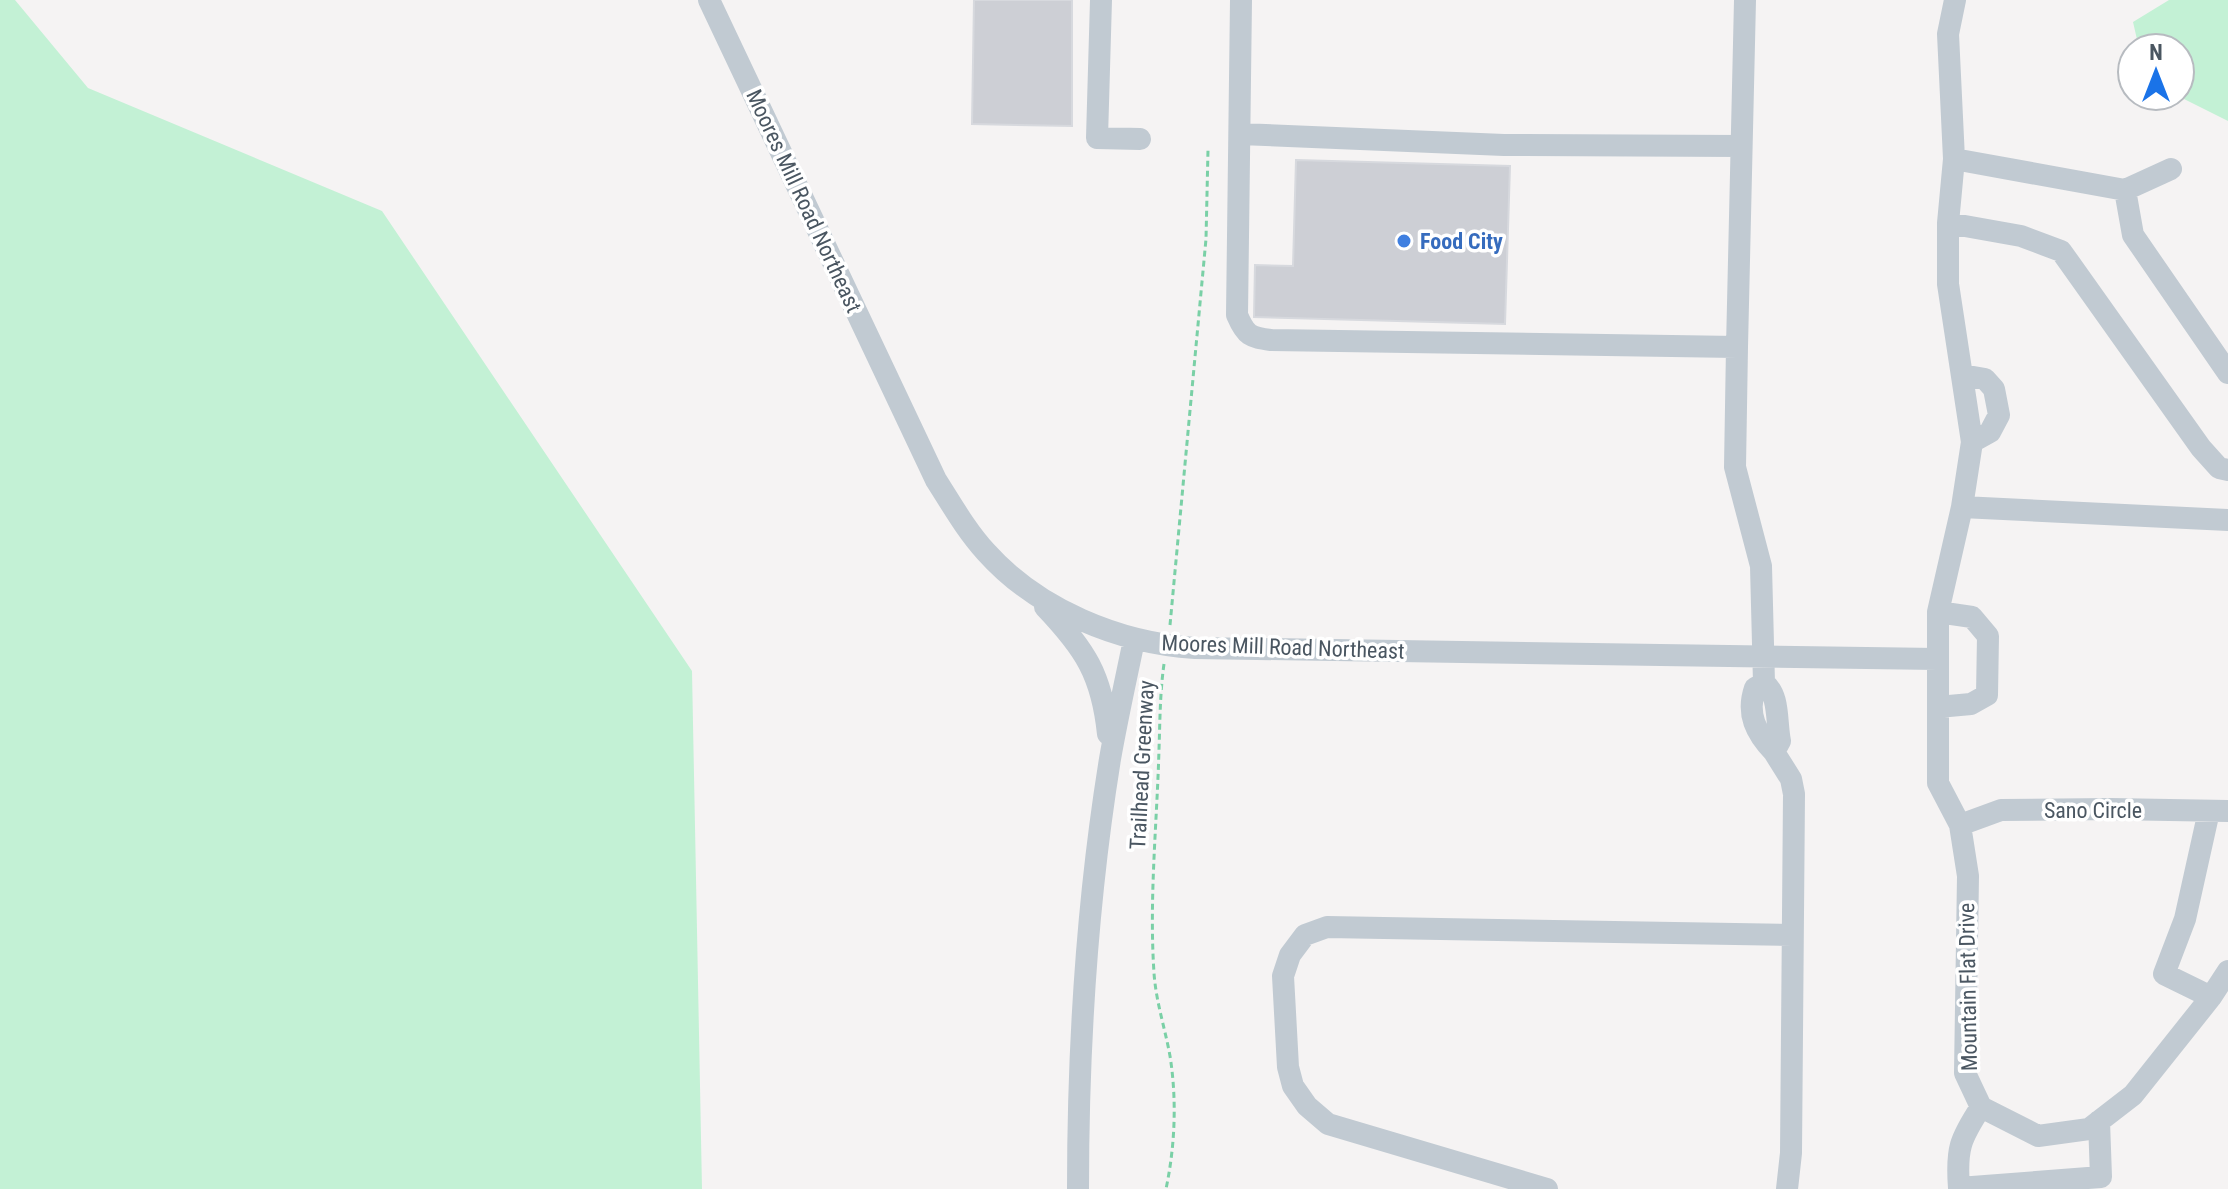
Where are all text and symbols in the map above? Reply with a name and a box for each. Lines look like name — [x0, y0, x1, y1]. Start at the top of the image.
north arrow — [2116, 32, 2196, 112]
text: N — [2149, 40, 2163, 65]
street label: Moores Mill Road Northeast — [741, 86, 867, 316]
place label: Food City — [1420, 229, 1503, 254]
marker: Food City — [1395, 232, 1413, 250]
street label: Moores Mill Road Northeast — [1161, 630, 1405, 664]
street label: Trailhead Greenway — [1125, 680, 1159, 850]
street label: Sano Circle — [2044, 798, 2142, 823]
street label: Mountain Flat Drive — [1954, 903, 1982, 1071]

